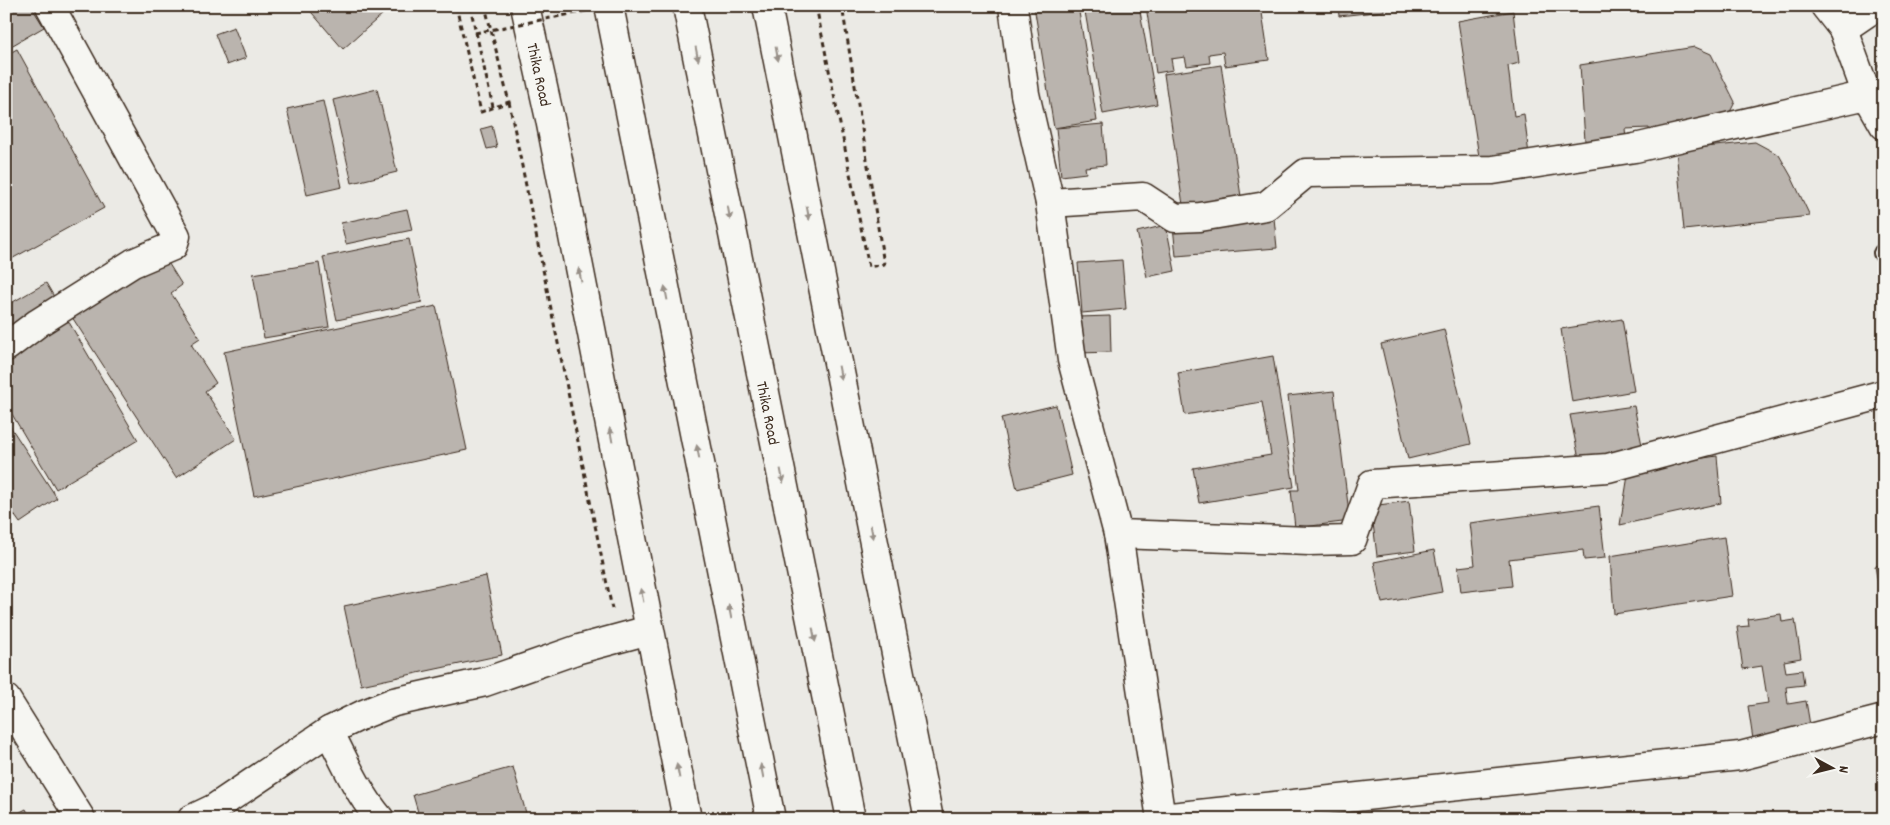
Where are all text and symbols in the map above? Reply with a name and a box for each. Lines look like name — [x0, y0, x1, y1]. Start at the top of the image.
street label: Thika Road — [519, 41, 556, 109]
one-way arrow — [693, 46, 701, 62]
one-way arrow — [773, 46, 781, 62]
one-way arrow — [725, 206, 733, 222]
one-way arrow — [805, 206, 813, 222]
one-way arrow — [576, 267, 584, 283]
one-way arrow — [662, 285, 670, 300]
one-way arrow — [837, 365, 845, 381]
street label: Thika Road — [749, 379, 784, 447]
one-way arrow — [607, 427, 615, 443]
one-way arrow — [694, 445, 702, 460]
one-way arrow — [778, 468, 786, 484]
one-way arrow — [869, 524, 877, 540]
one-way arrow — [638, 586, 646, 602]
one-way arrow — [725, 603, 733, 619]
one-way arrow — [810, 627, 818, 642]
north arrow — [1808, 742, 1858, 792]
one-way arrow — [673, 763, 681, 779]
one-way arrow — [757, 763, 765, 779]
text: N — [1833, 765, 1853, 774]

